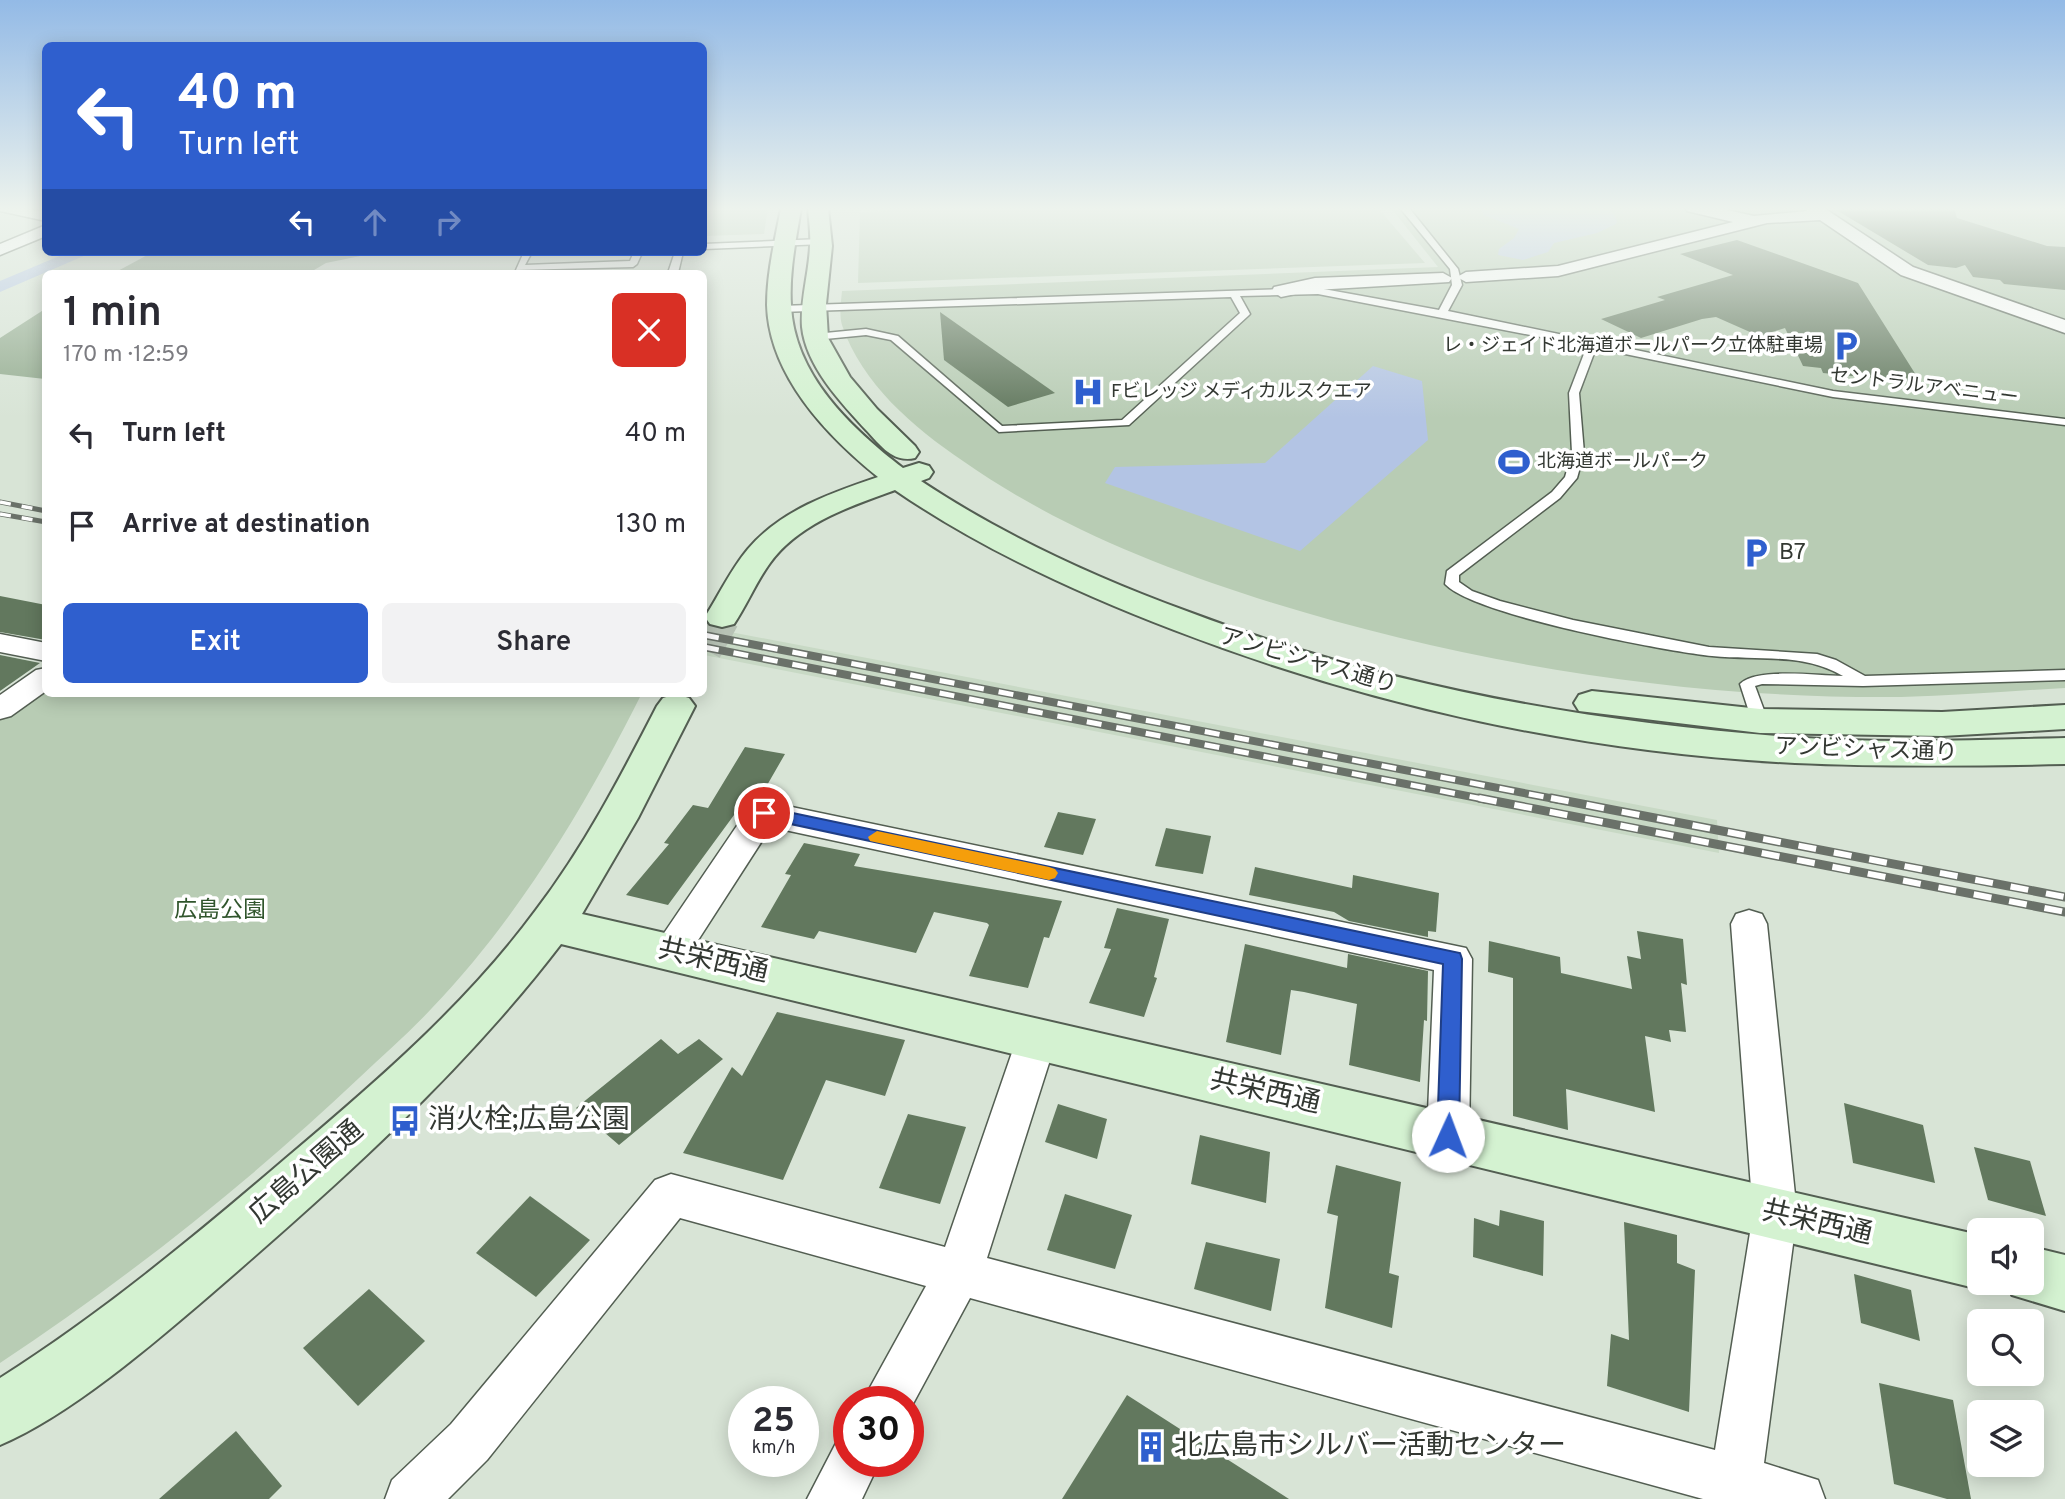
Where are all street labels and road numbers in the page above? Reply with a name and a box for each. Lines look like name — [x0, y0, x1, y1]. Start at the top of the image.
street label: セントラルアベニュー — [1828, 364, 2020, 410]
street label: アンビシャス通り — [1216, 623, 1400, 701]
street label: アンビシャス通り — [1774, 733, 1958, 769]
street label: 共栄西通 — [654, 932, 772, 992]
street label: 共栄西通 — [1206, 1063, 1324, 1123]
street label: 広島公園通 — [242, 1113, 372, 1233]
street label: 共栄西通 — [1758, 1194, 1876, 1254]

